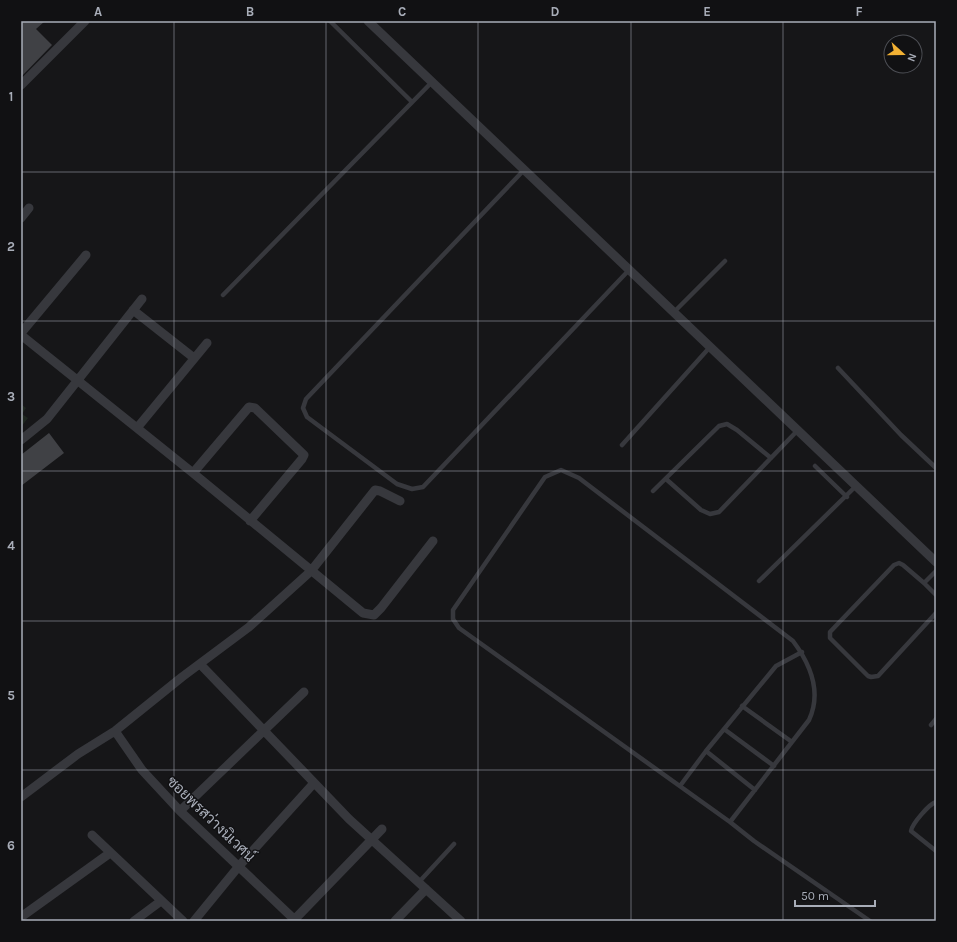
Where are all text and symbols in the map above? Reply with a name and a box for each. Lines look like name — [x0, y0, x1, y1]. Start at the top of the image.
text: A — [94, 4, 102, 19]
text: B — [246, 4, 254, 19]
text: C — [398, 4, 406, 19]
text: D — [551, 4, 560, 19]
text: E — [703, 4, 711, 19]
text: F — [855, 4, 863, 19]
north arrow — [883, 34, 923, 74]
text: N — [904, 51, 919, 63]
text: 1 — [9, 89, 13, 104]
text: 2 — [7, 239, 15, 254]
text: 3 — [7, 389, 15, 404]
text: 4 — [7, 538, 15, 553]
text: 5 — [7, 688, 15, 703]
street label: ซอยพรสว่างนิเวศน์ — [163, 772, 260, 866]
text: 6 — [7, 838, 15, 853]
scale bar — [795, 882, 875, 908]
text: 50 m — [801, 889, 829, 903]

